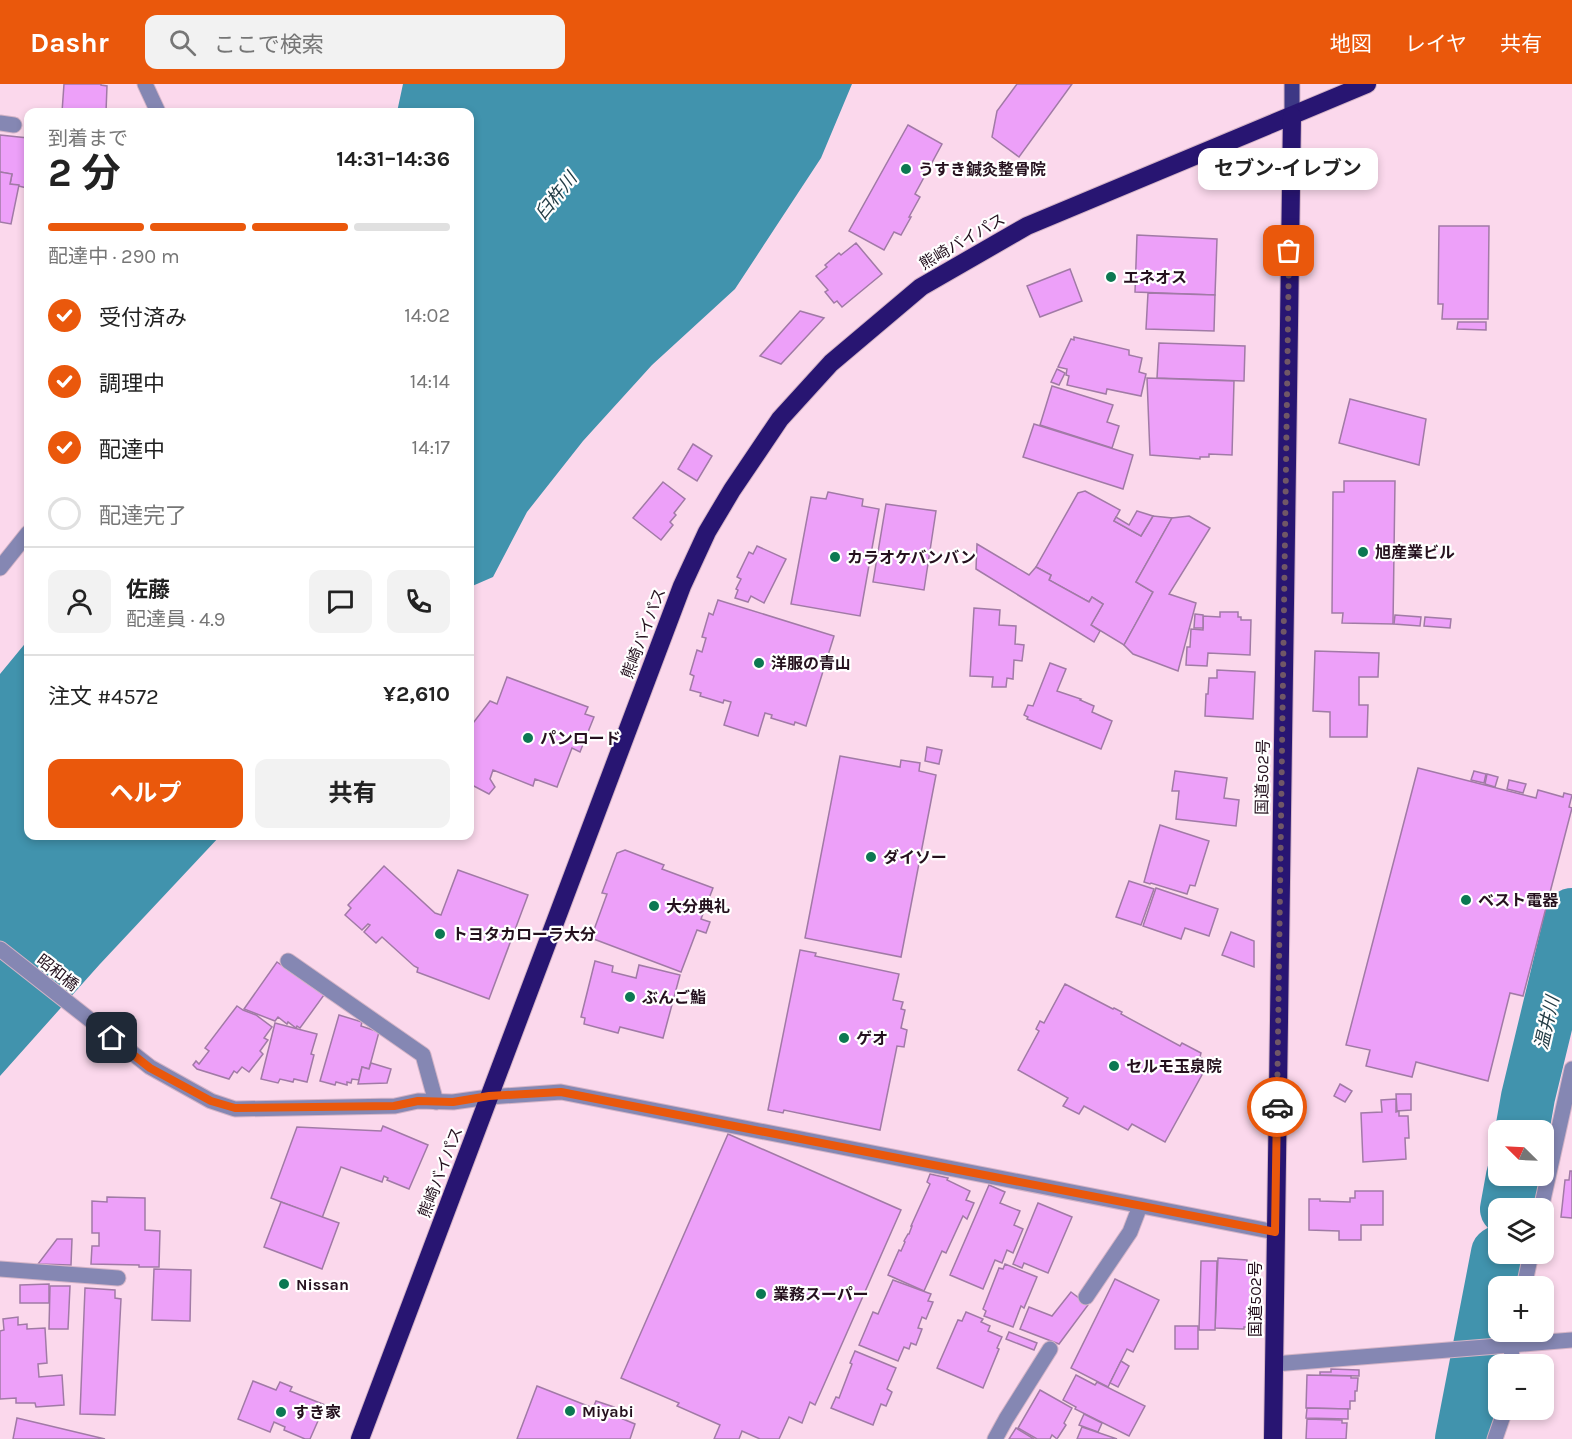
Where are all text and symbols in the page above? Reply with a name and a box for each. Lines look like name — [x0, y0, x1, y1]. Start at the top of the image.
search box — [145, 15, 565, 69]
text: Dashr — [30, 26, 109, 59]
icon: search — [166, 26, 199, 59]
text: ここで検索 — [214, 32, 324, 58]
text: 地図 — [1330, 32, 1372, 56]
text: レイヤ — [1405, 32, 1467, 56]
text: 共有 — [1500, 32, 1542, 56]
text: 到着まで — [48, 127, 128, 150]
text: 14:31–14:36 — [336, 146, 450, 172]
callout: セブン-イレブン — [1199, 149, 1379, 191]
text: 2 分 — [48, 150, 120, 196]
text: セブン-イレブン — [1214, 157, 1362, 180]
place label: うすき鍼灸整骨院 — [918, 160, 1046, 179]
marker: うすき鍼灸整骨院 — [899, 162, 913, 176]
water label: 臼杵川 — [530, 167, 583, 224]
street label: 熊崎バイパス — [916, 209, 1008, 274]
pin — [1263, 225, 1314, 276]
icon: bag — [1272, 234, 1305, 267]
text: 配達中 · 290 m — [48, 245, 180, 268]
place label: エネオス — [1123, 268, 1187, 287]
marker: エネオス — [1104, 270, 1118, 284]
icon: check — [48, 299, 81, 332]
text: 14:02 — [404, 304, 450, 327]
text: 受付済み — [99, 305, 187, 331]
icon: check — [48, 365, 81, 398]
text: 14:14 — [410, 370, 450, 393]
text: 調理中 — [99, 371, 165, 397]
icon: check — [48, 431, 81, 464]
text: 14:17 — [412, 436, 450, 459]
text: 配達中 — [99, 437, 165, 463]
text: 配達完了 — [99, 503, 187, 529]
place label: 旭産業ビル — [1375, 543, 1455, 562]
marker: 旭産業ビル — [1356, 545, 1370, 559]
place label: カラオケバンバン — [847, 548, 976, 567]
marker: カラオケバンバン — [828, 550, 842, 564]
button: person — [48, 570, 111, 633]
button: chat — [309, 570, 372, 633]
button: phone — [387, 570, 450, 633]
text: 佐藤 — [126, 577, 170, 603]
street label: 熊崎バイパス — [617, 585, 669, 681]
text: 配達員 · 4.9 — [126, 608, 225, 631]
place label: 洋服の青山 — [771, 654, 851, 673]
marker: 洋服の青山 — [752, 656, 766, 670]
text: ¥2,610 — [383, 681, 450, 707]
text: 注文 #4572 — [48, 684, 159, 710]
place label: パンロード — [540, 729, 621, 748]
marker: パンロード — [521, 731, 535, 745]
street label: 国道502号 — [1252, 739, 1273, 815]
button: ヘルプ — [48, 759, 243, 828]
button: 共有 — [255, 759, 450, 828]
place label: ダイソー — [883, 848, 947, 867]
marker: ダイソー — [864, 850, 878, 864]
place label: ベスト電器 — [1478, 891, 1559, 910]
marker: ベスト電器 — [1459, 893, 1473, 907]
place label: 大分典礼 — [666, 897, 730, 916]
marker: 大分典礼 — [647, 899, 661, 913]
place label: トヨタカローラ大分 — [452, 925, 596, 944]
marker: トヨタカローラ大分 — [433, 927, 447, 941]
street label: 昭和橋 — [33, 950, 82, 995]
place label: ぶんご鮨 — [642, 988, 706, 1007]
marker: ぶんご鮨 — [623, 990, 637, 1004]
water label: 温井川 — [1530, 992, 1564, 1052]
pin — [86, 1012, 137, 1063]
icon: home — [95, 1021, 128, 1054]
place label: ゲオ — [856, 1029, 888, 1048]
marker: ゲオ — [837, 1031, 851, 1045]
place label: セルモ玉泉院 — [1126, 1057, 1222, 1076]
marker: セルモ玉泉院 — [1107, 1059, 1121, 1073]
courier — [1247, 1077, 1307, 1137]
icon: car — [1261, 1091, 1294, 1124]
north arrow — [1488, 1120, 1554, 1186]
map controls — [1488, 1120, 1554, 1420]
street label: 熊崎バイパス — [414, 1124, 466, 1220]
button: layers — [1488, 1198, 1554, 1264]
street label: 国道502号 — [1246, 1261, 1265, 1337]
place label: Nissan — [296, 1275, 349, 1294]
button: + — [1488, 1276, 1554, 1342]
marker: Nissan — [277, 1277, 291, 1291]
place label: 業務スーパー — [773, 1285, 869, 1304]
marker: 業務スーパー — [754, 1287, 768, 1301]
button: − — [1488, 1354, 1554, 1420]
place label: Miyabi — [582, 1402, 634, 1421]
place label: すき家 — [293, 1403, 341, 1422]
marker: Miyabi — [563, 1404, 577, 1418]
marker: すき家 — [274, 1405, 288, 1419]

